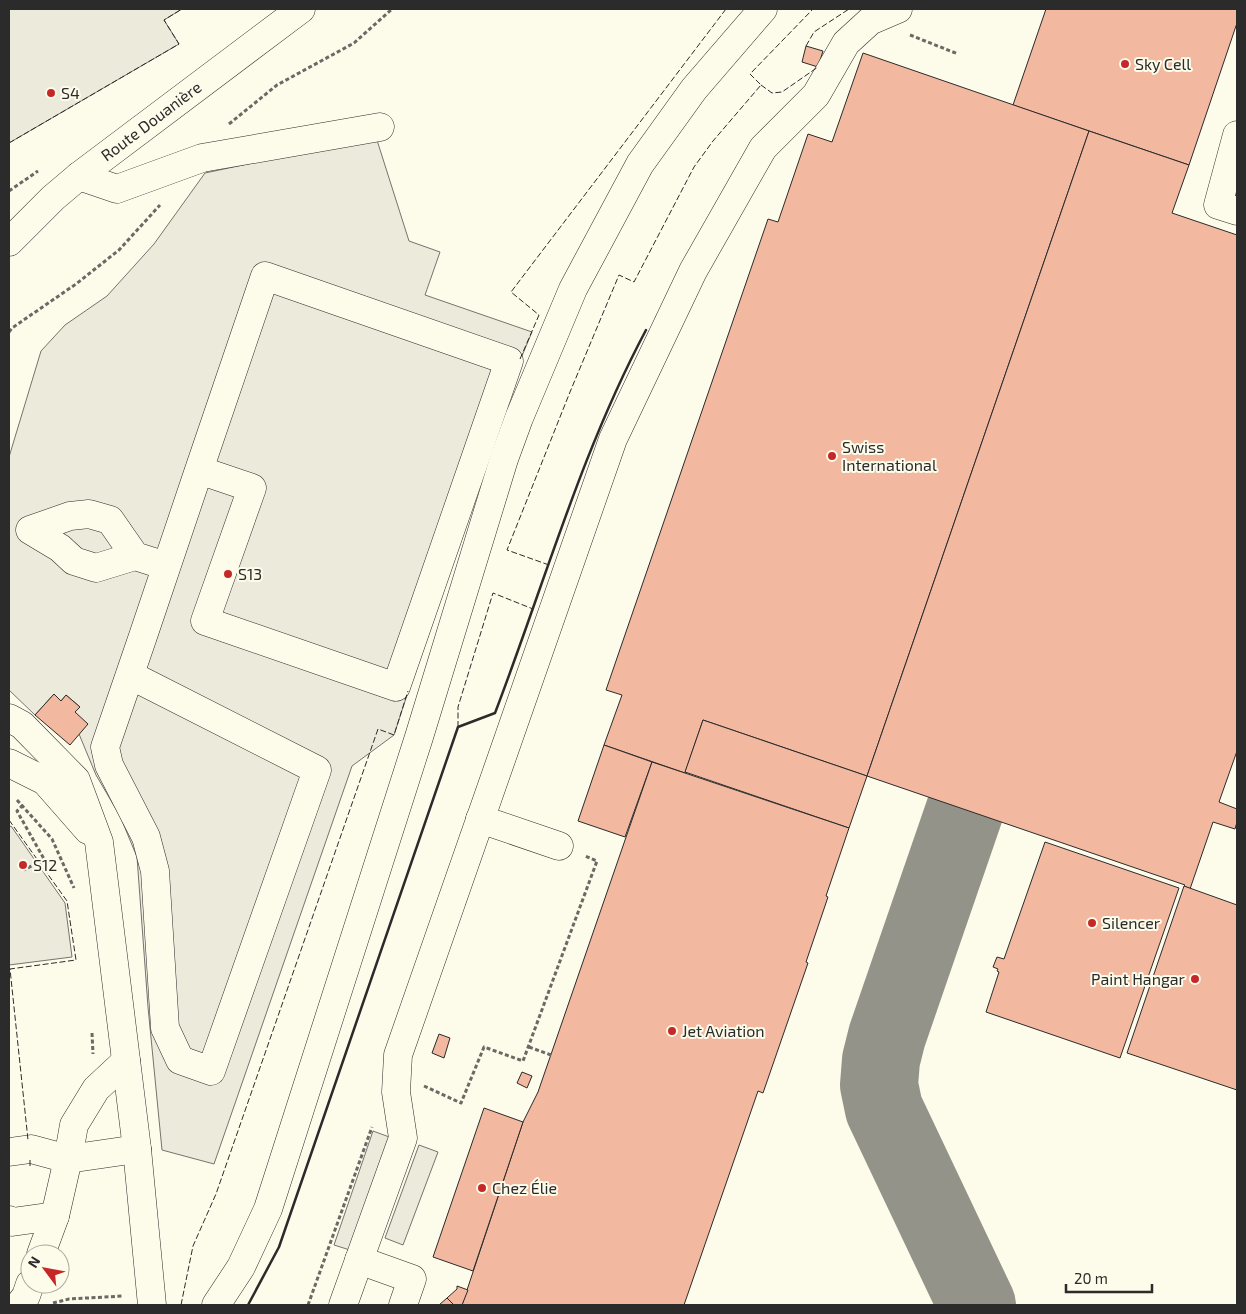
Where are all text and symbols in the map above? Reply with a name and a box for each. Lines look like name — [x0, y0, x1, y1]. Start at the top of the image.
place label: Sky Cell — [1135, 54, 1191, 73]
marker: Sky Cell — [1119, 58, 1131, 70]
street label: Route Douanière — [97, 77, 205, 164]
place label: S4 — [61, 83, 80, 102]
marker: S4 — [45, 87, 57, 99]
place label: Swiss International — [842, 437, 937, 474]
marker: Swiss International — [826, 450, 838, 462]
place label: S13 — [238, 564, 262, 583]
marker: S13 — [222, 568, 234, 580]
place label: S12 — [33, 855, 57, 874]
marker: S12 — [17, 859, 29, 871]
place label: Silencer — [1102, 913, 1161, 932]
marker: Silencer — [1086, 917, 1098, 929]
place label: Paint Hangar — [1091, 969, 1186, 988]
marker: Paint Hangar — [1189, 973, 1201, 985]
place label: Jet Aviation — [682, 1021, 765, 1040]
marker: Jet Aviation — [666, 1025, 678, 1037]
place label: Chez Élie — [492, 1178, 557, 1197]
marker: Chez Élie — [476, 1182, 488, 1194]
north arrow — [20, 1244, 70, 1294]
text: N — [24, 1253, 43, 1271]
scale bar — [1066, 1262, 1152, 1294]
text: 20 m — [1074, 1269, 1108, 1287]

